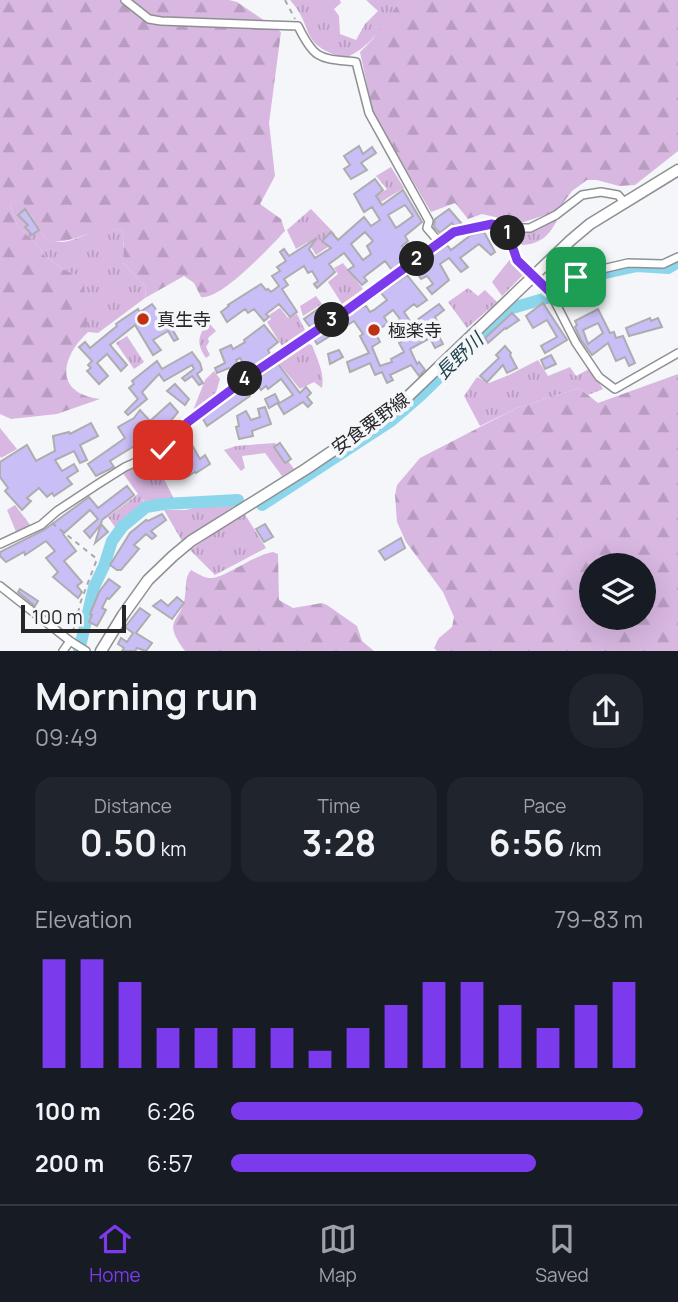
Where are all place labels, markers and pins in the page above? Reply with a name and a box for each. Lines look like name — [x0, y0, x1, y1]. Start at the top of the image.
pin: 1 — [490, 216, 526, 250]
pin: 2 — [400, 242, 434, 276]
pin — [546, 247, 606, 307]
pin: 3 — [314, 302, 350, 338]
place label: 真生寺 — [157, 307, 211, 331]
marker: 真生寺 — [135, 311, 151, 327]
place label: 極楽寺 — [388, 318, 442, 342]
marker: 極楽寺 — [366, 322, 382, 338]
pin: 4 — [228, 362, 262, 396]
pin — [133, 420, 193, 480]

